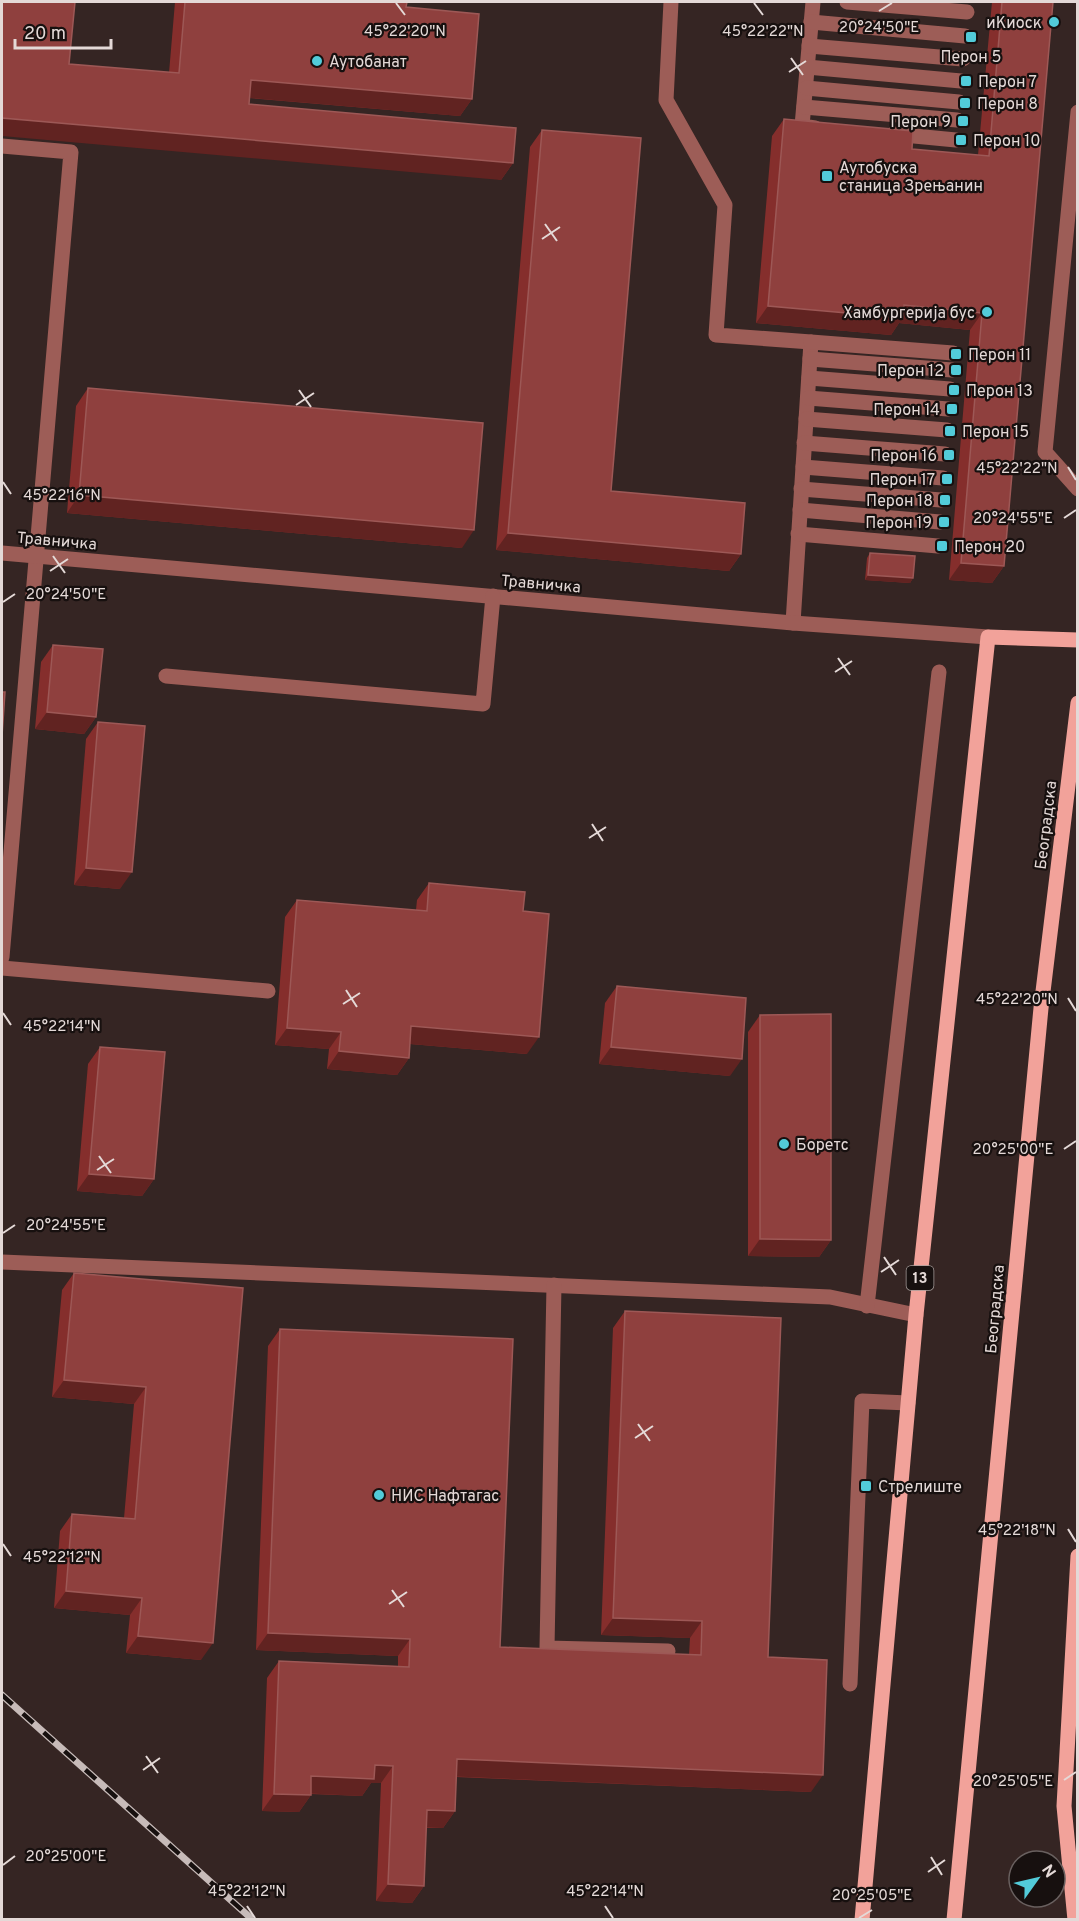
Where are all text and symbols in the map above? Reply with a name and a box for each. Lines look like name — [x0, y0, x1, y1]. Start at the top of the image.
scale bar — [15, 12, 111, 50]
place label: иКиоск — [986, 14, 1042, 34]
marker: иКиоск — [1047, 15, 1061, 29]
text: 20°24'50"E — [839, 19, 919, 38]
text: 20 m — [24, 23, 66, 46]
text: 45°22'20"N — [364, 23, 446, 42]
text: 45°22'22"N — [722, 23, 804, 42]
marker: Перон 5 — [964, 30, 978, 44]
place label: Перон 5 — [940, 48, 1002, 68]
place label: Аутобанат — [329, 53, 407, 73]
marker: Аутобанат — [310, 54, 324, 68]
place label: Перон 7 — [978, 73, 1037, 93]
marker: Перон 7 — [959, 74, 973, 88]
place label: Перон 8 — [977, 95, 1038, 115]
marker: Перон 8 — [958, 96, 972, 110]
place label: Перон 9 — [890, 113, 951, 133]
marker: Перон 9 — [956, 114, 970, 128]
place label: Перон 10 — [973, 132, 1040, 152]
marker: Перон 10 — [954, 133, 968, 147]
place label: Аутобуска станица Зрењанин — [839, 159, 983, 197]
marker: Аутобуска станица Зрењанин — [820, 169, 834, 183]
place label: Хамбургерија бус — [843, 304, 975, 324]
marker: Хамбургерија бус — [980, 305, 994, 319]
place label: Перон 11 — [968, 346, 1031, 366]
marker: Перон 11 — [949, 347, 963, 361]
place label: Перон 12 — [877, 362, 944, 382]
marker: Перон 12 — [949, 363, 963, 377]
place label: Перон 13 — [966, 382, 1033, 402]
marker: Перон 13 — [947, 383, 961, 397]
place label: Перон 14 — [873, 401, 940, 421]
marker: Перон 14 — [945, 402, 959, 416]
place label: Перон 15 — [962, 423, 1029, 443]
marker: Перон 15 — [943, 424, 957, 438]
place label: Перон 16 — [870, 447, 937, 467]
marker: Перон 16 — [942, 448, 956, 462]
text: 45°22'22"N — [976, 460, 1058, 479]
place label: Перон 17 — [870, 471, 935, 491]
marker: Перон 17 — [940, 472, 954, 486]
text: 45°22'16"N — [23, 487, 101, 506]
place label: Перон 18 — [866, 492, 933, 512]
marker: Перон 18 — [938, 493, 952, 507]
text: 20°24'55"E — [973, 510, 1053, 529]
place label: Перон 19 — [865, 514, 932, 534]
marker: Перон 19 — [937, 515, 951, 529]
street label: Травничка — [16, 529, 98, 555]
place label: Перон 20 — [954, 538, 1025, 558]
marker: Перон 20 — [935, 539, 949, 553]
street label: Травничка — [500, 572, 582, 598]
text: 20°24'50"E — [26, 586, 106, 605]
street label: Београдска — [1032, 780, 1062, 871]
text: 45°22'20"N — [976, 991, 1058, 1010]
text: 45°22'14"N — [23, 1018, 101, 1037]
place label: Боретс — [796, 1136, 849, 1156]
marker: Боретс — [777, 1137, 791, 1151]
text: 20°25'00"E — [973, 1141, 1053, 1160]
text: 20°24'55"E — [26, 1217, 106, 1236]
street label: Београдска — [982, 1264, 1010, 1354]
road number: 13 — [906, 1266, 934, 1290]
place label: Стрелиште — [878, 1478, 962, 1498]
marker: Стрелиште — [859, 1479, 873, 1493]
place label: НИС Нафтагас — [391, 1487, 499, 1507]
marker: НИС Нафтагас — [372, 1488, 386, 1502]
text: 45°22'18"N — [978, 1522, 1056, 1541]
text: 45°22'12"N — [23, 1549, 101, 1568]
text: 20°25'05"E — [973, 1773, 1053, 1792]
text: 20°25'00"E — [26, 1848, 106, 1867]
north arrow — [1007, 1849, 1067, 1909]
text: N — [1036, 1861, 1059, 1882]
text: 45°22'12"N — [208, 1883, 286, 1902]
text: 45°22'14"N — [566, 1883, 644, 1902]
text: 20°25'05"E — [832, 1887, 912, 1906]

